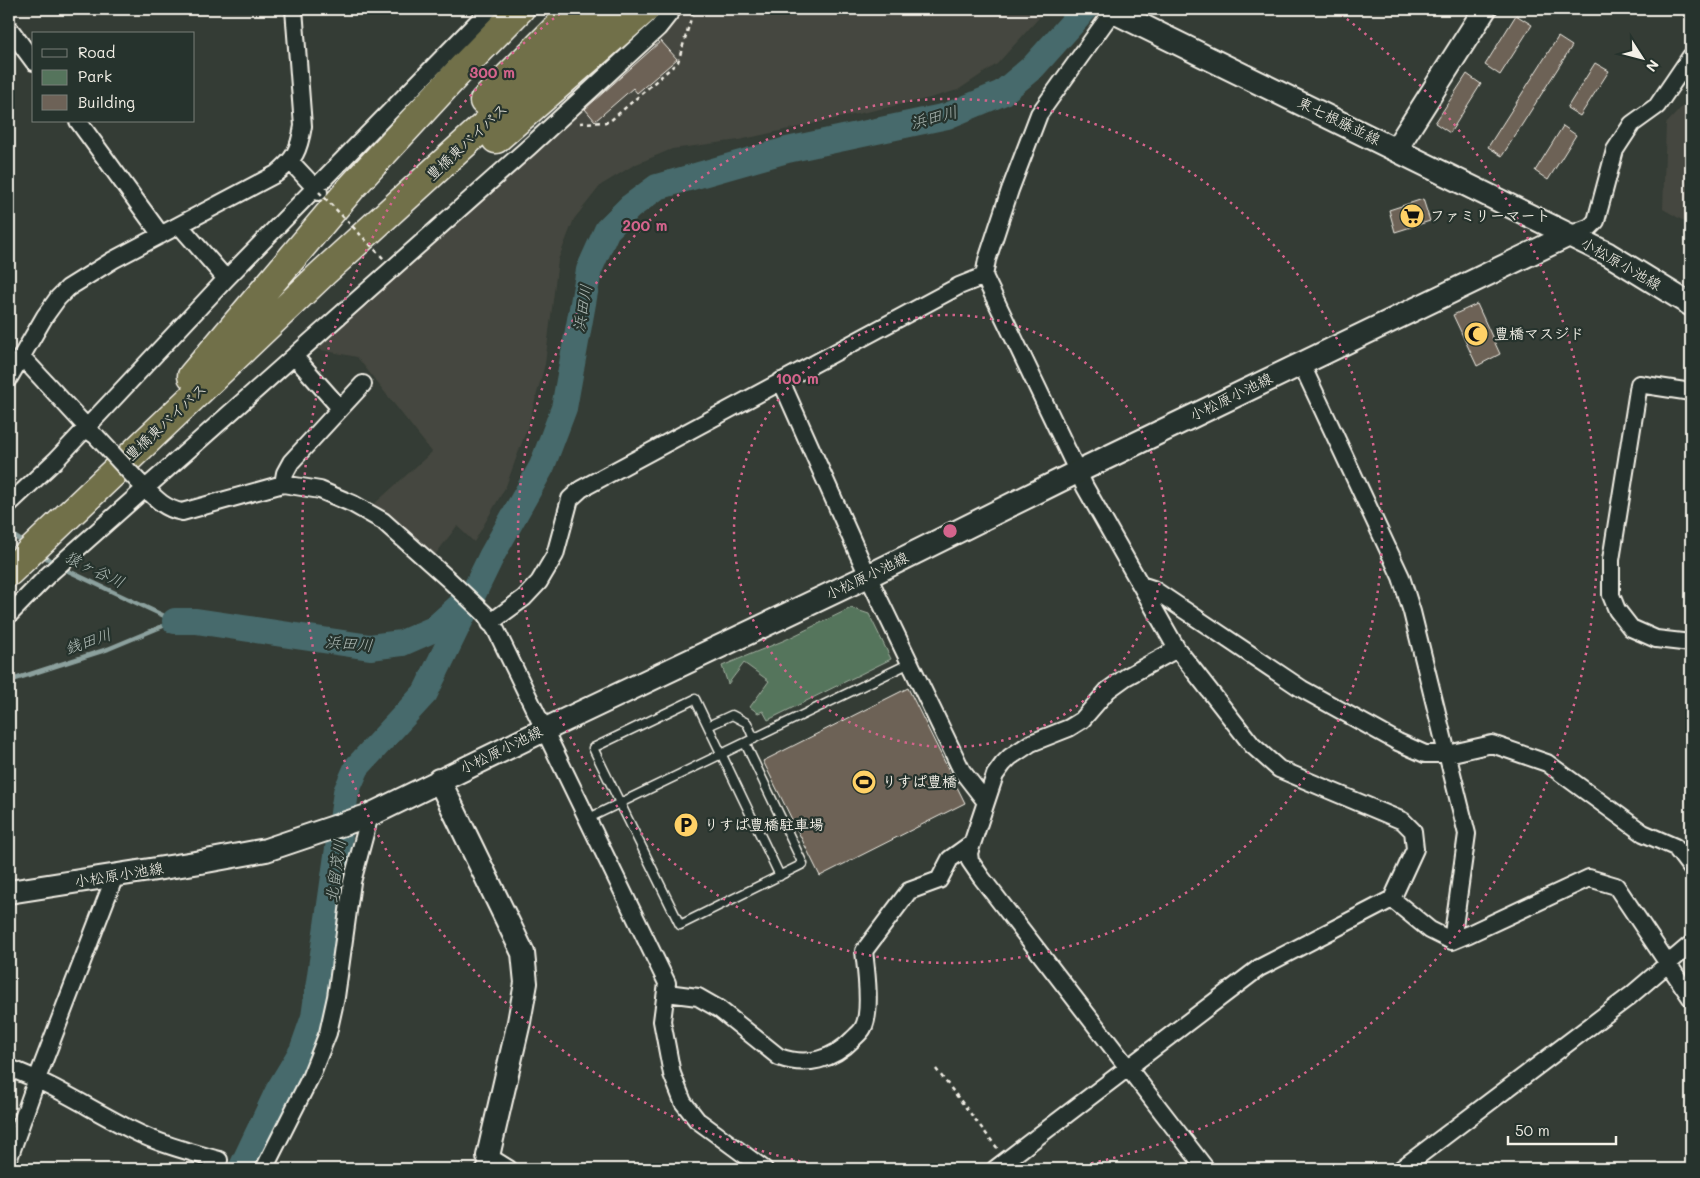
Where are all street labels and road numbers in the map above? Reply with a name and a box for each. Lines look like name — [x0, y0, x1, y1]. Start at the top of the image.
street label: 東七根藤並線 — [1295, 91, 1384, 149]
street label: 豊橋東バイパス — [421, 98, 511, 184]
street label: 小松原小池線 — [1578, 232, 1665, 294]
street label: 小松原小池線 — [1186, 367, 1275, 425]
street label: 豊橋東バイパス — [120, 378, 210, 464]
street label: 小松原小池線 — [822, 546, 911, 604]
street label: 小松原小池線 — [456, 720, 545, 778]
street label: 小松原小池線 — [73, 857, 165, 891]

